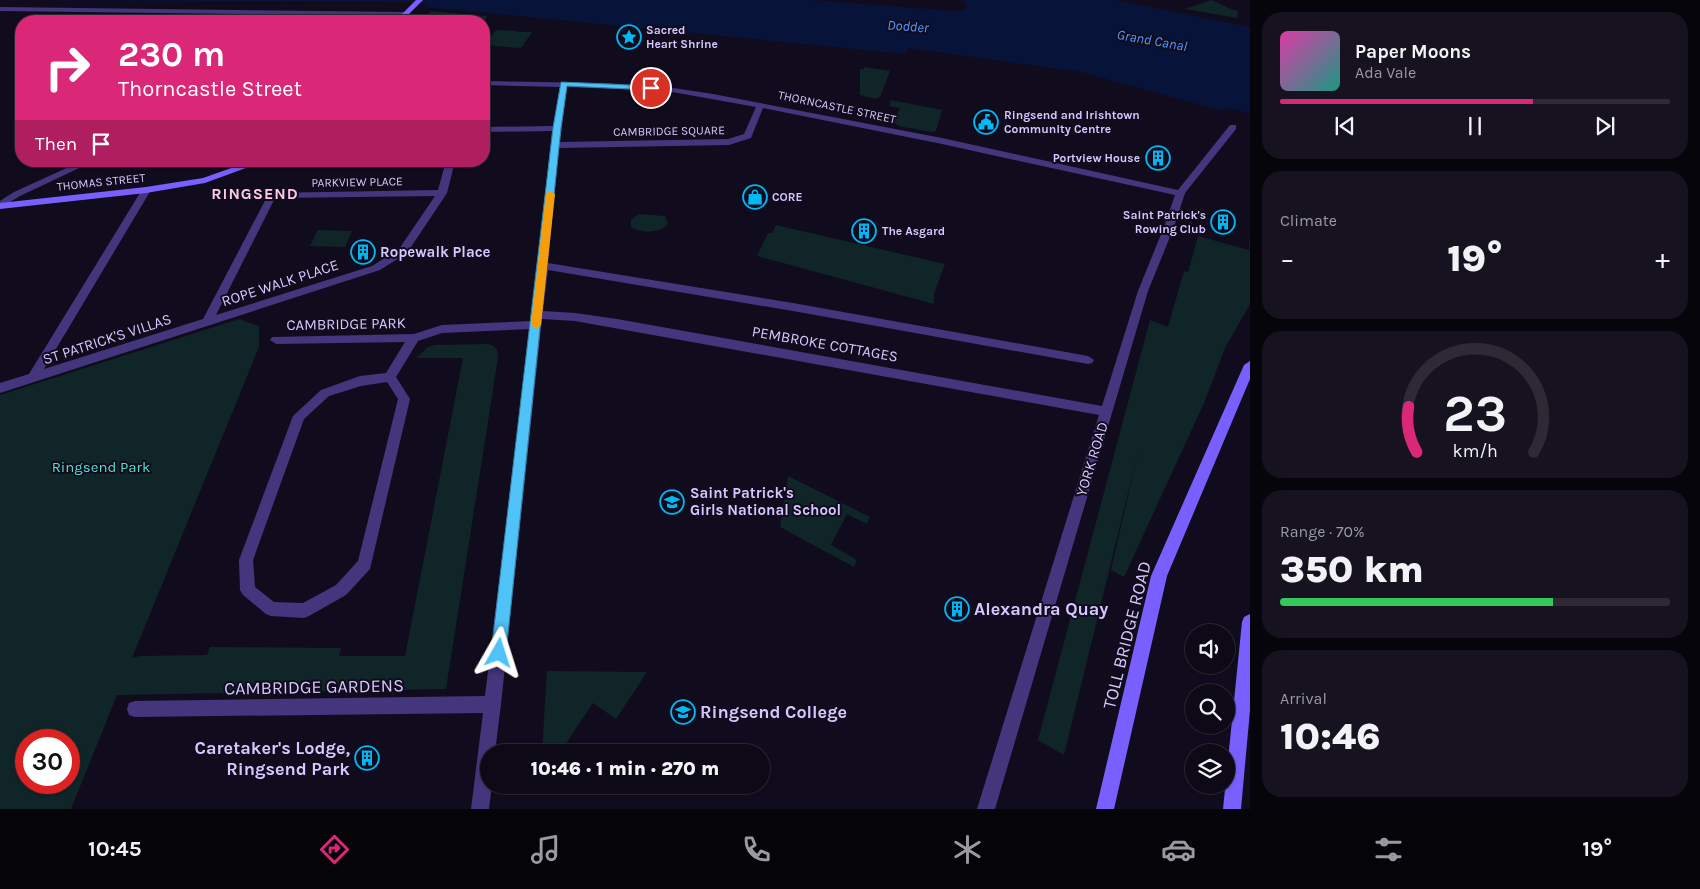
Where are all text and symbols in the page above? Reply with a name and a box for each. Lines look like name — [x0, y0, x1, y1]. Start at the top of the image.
water label: Dodder — [887, 17, 930, 37]
place label: Sacred Heart Shrine — [646, 23, 718, 51]
place icon: Sacred Heart Shrine — [616, 24, 642, 50]
water label: Grand Canal — [1115, 26, 1189, 55]
text: 230 m — [118, 34, 225, 75]
icon: right — [35, 35, 100, 100]
text: Paper Moons — [1355, 41, 1471, 63]
text: Ada Vale — [1355, 63, 1416, 82]
pin — [630, 67, 672, 109]
icon: arrive — [637, 74, 665, 102]
text: Thorncastle Street — [118, 76, 302, 102]
street label: THORNCASTLE STREET — [777, 88, 897, 126]
place label: Ringsend and Irishtown Community Centre — [1004, 108, 1140, 136]
public building icon: Ringsend and Irishtown Community Centre — [973, 109, 999, 135]
icon: previous — [1331, 112, 1359, 140]
icon: pause — [1461, 112, 1489, 140]
icon: next — [1591, 112, 1619, 140]
street label: CAMBRIDGE SQUARE — [613, 123, 725, 139]
icon: arrive — [87, 130, 115, 158]
text: Then — [35, 133, 77, 155]
building icon: Portview House — [1145, 145, 1171, 171]
place label: Portview House — [1053, 151, 1140, 165]
street label: THOMAS STREET — [56, 170, 146, 194]
street label: PARKVIEW PLACE — [311, 174, 403, 190]
district label: RINGSEND — [211, 184, 299, 203]
shop icon: CORE — [742, 184, 768, 210]
place label: CORE — [772, 190, 803, 204]
place label: Saint Patrick's Rowing Club — [1123, 208, 1206, 236]
building icon: Saint Patrick's Rowing Club — [1210, 209, 1236, 235]
text: Climate — [1280, 211, 1337, 230]
building icon: The Asgard — [851, 218, 877, 244]
place label: The Asgard — [882, 224, 945, 238]
text: 19° — [1447, 236, 1503, 281]
building icon: Ropewalk Place — [350, 239, 376, 265]
text: − — [1280, 242, 1295, 275]
text: + — [1655, 242, 1670, 275]
place label: Ropewalk Place — [380, 243, 491, 261]
street label: ROPE WALK PLACE — [219, 256, 341, 310]
street label: ST PATRICK'S VILLAS — [40, 310, 174, 368]
street label: CAMBRIDGE PARK — [286, 314, 406, 334]
street label: PEMBROKE COTTAGES — [751, 322, 899, 366]
text: 23 — [1443, 383, 1507, 444]
street label: YORK ROAD — [1072, 420, 1112, 498]
text: km/h — [1452, 441, 1498, 462]
park label: Ringsend Park — [52, 458, 150, 476]
place label: Saint Patrick's Girls National School — [690, 484, 841, 519]
school or university icon: Saint Patrick's Girls National School — [659, 489, 685, 515]
text: Range · 70% — [1280, 522, 1365, 541]
text: 350 km — [1280, 547, 1424, 592]
street label: TOLL BRIDGE ROAD — [1098, 559, 1156, 711]
building icon: Alexandra Quay — [944, 596, 970, 622]
place label: Alexandra Quay — [974, 598, 1108, 620]
map controls — [1185, 624, 1235, 794]
button: sound — [1185, 624, 1235, 674]
position arrow — [472, 626, 524, 678]
street label: CAMBRIDGE GARDENS — [224, 674, 404, 700]
button: search — [1185, 684, 1235, 734]
text: Arrival — [1280, 689, 1327, 708]
school or university icon: Ringsend College — [670, 699, 696, 725]
place label: Ringsend College — [700, 701, 847, 723]
text: 10:46 — [1280, 714, 1381, 759]
speed limit sign: 30 — [15, 729, 80, 794]
place label: Caretaker's Lodge, Ringsend Park — [195, 737, 350, 780]
button: layers — [1185, 744, 1235, 794]
building icon: Caretaker's Lodge, Ringsend Park — [354, 745, 380, 771]
text: 10:46 · 1 min · 270 m — [531, 758, 719, 780]
icon: directions — [317, 832, 352, 867]
icon: music — [528, 832, 563, 867]
icon: phone — [739, 832, 774, 867]
icon: climate — [950, 832, 985, 867]
icon: car — [1161, 832, 1196, 867]
icon: filters — [1371, 832, 1406, 867]
text: 10:45 — [88, 836, 142, 862]
text: 19° — [1582, 836, 1612, 862]

